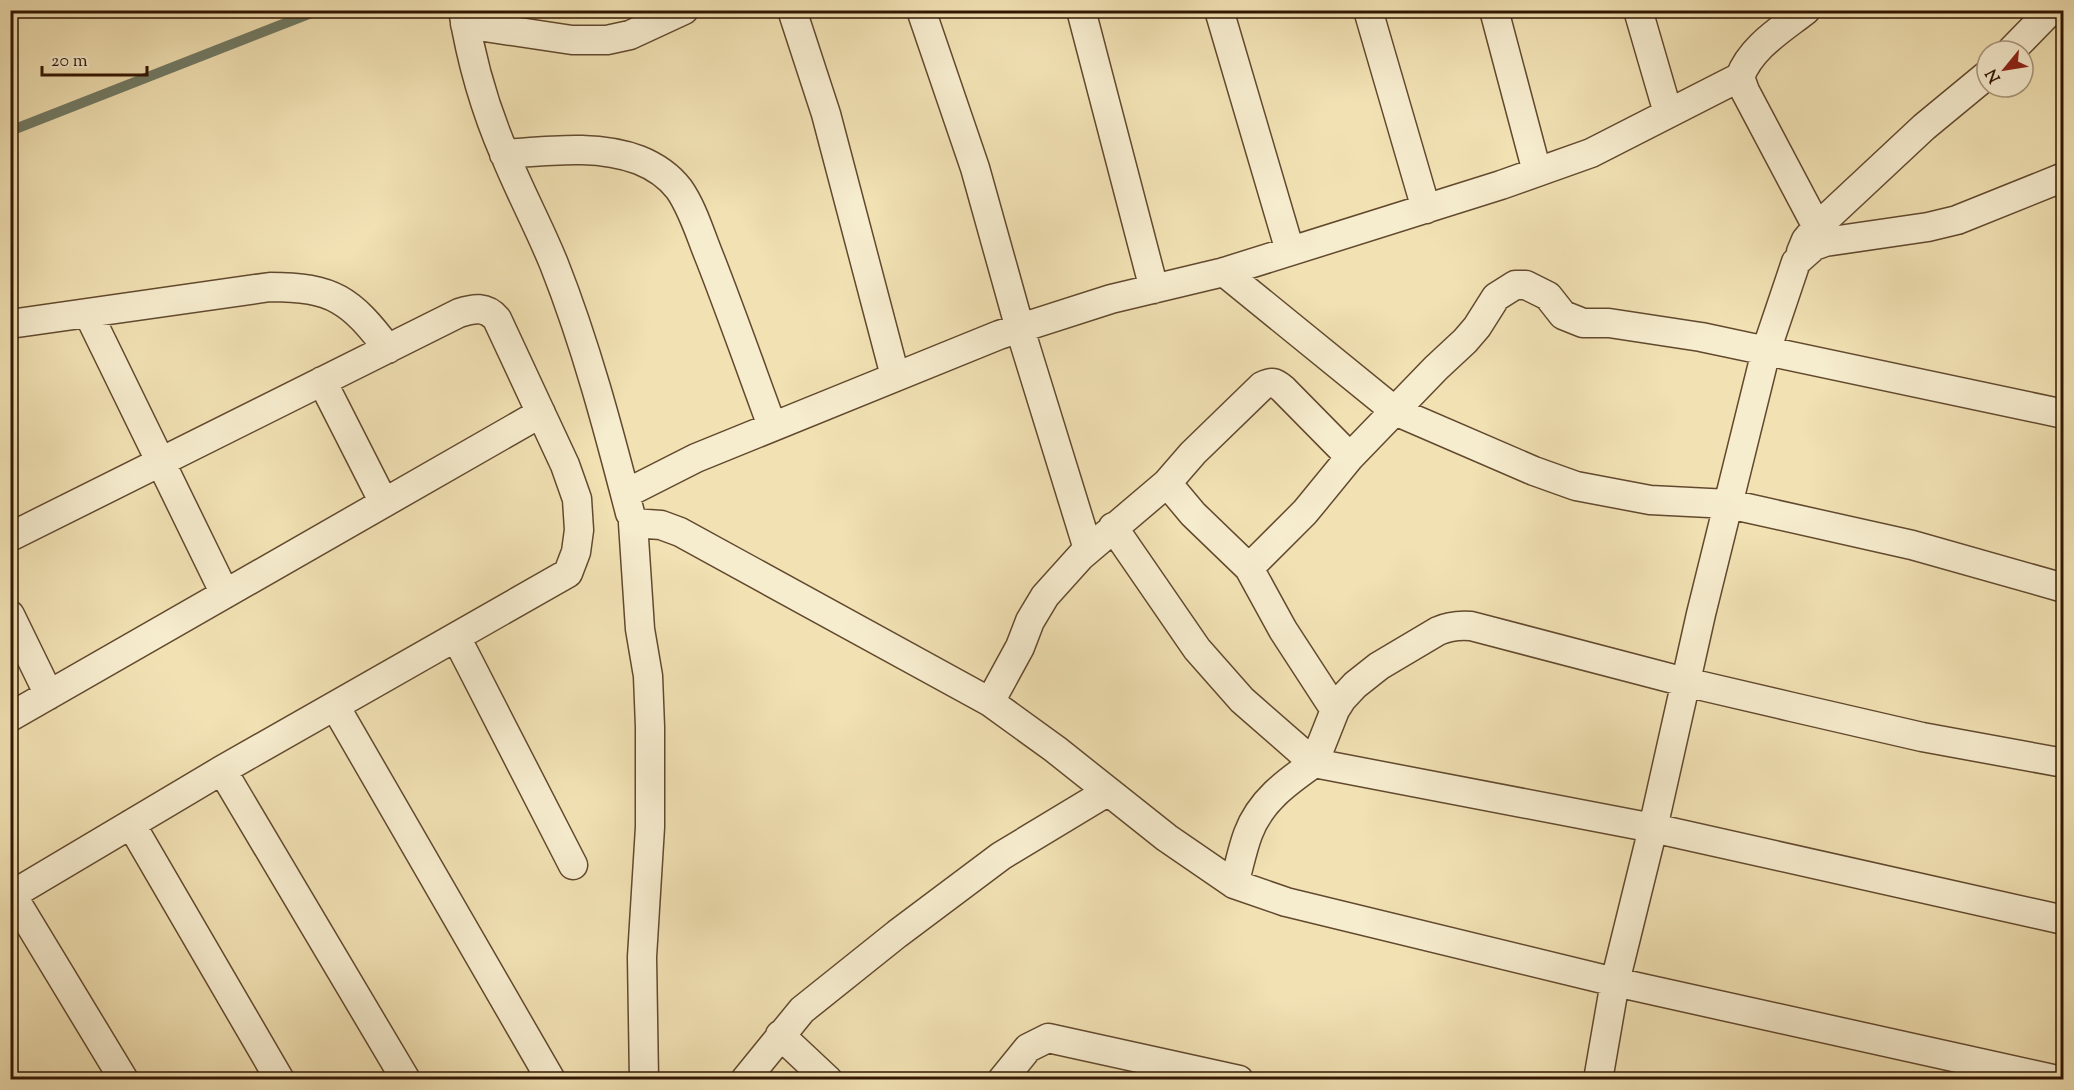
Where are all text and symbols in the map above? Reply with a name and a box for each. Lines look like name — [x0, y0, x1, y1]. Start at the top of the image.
scale bar — [42, 39, 147, 77]
north arrow — [1975, 39, 2035, 99]
text: 20 m — [51, 49, 88, 75]
text: N — [1981, 64, 2007, 87]

